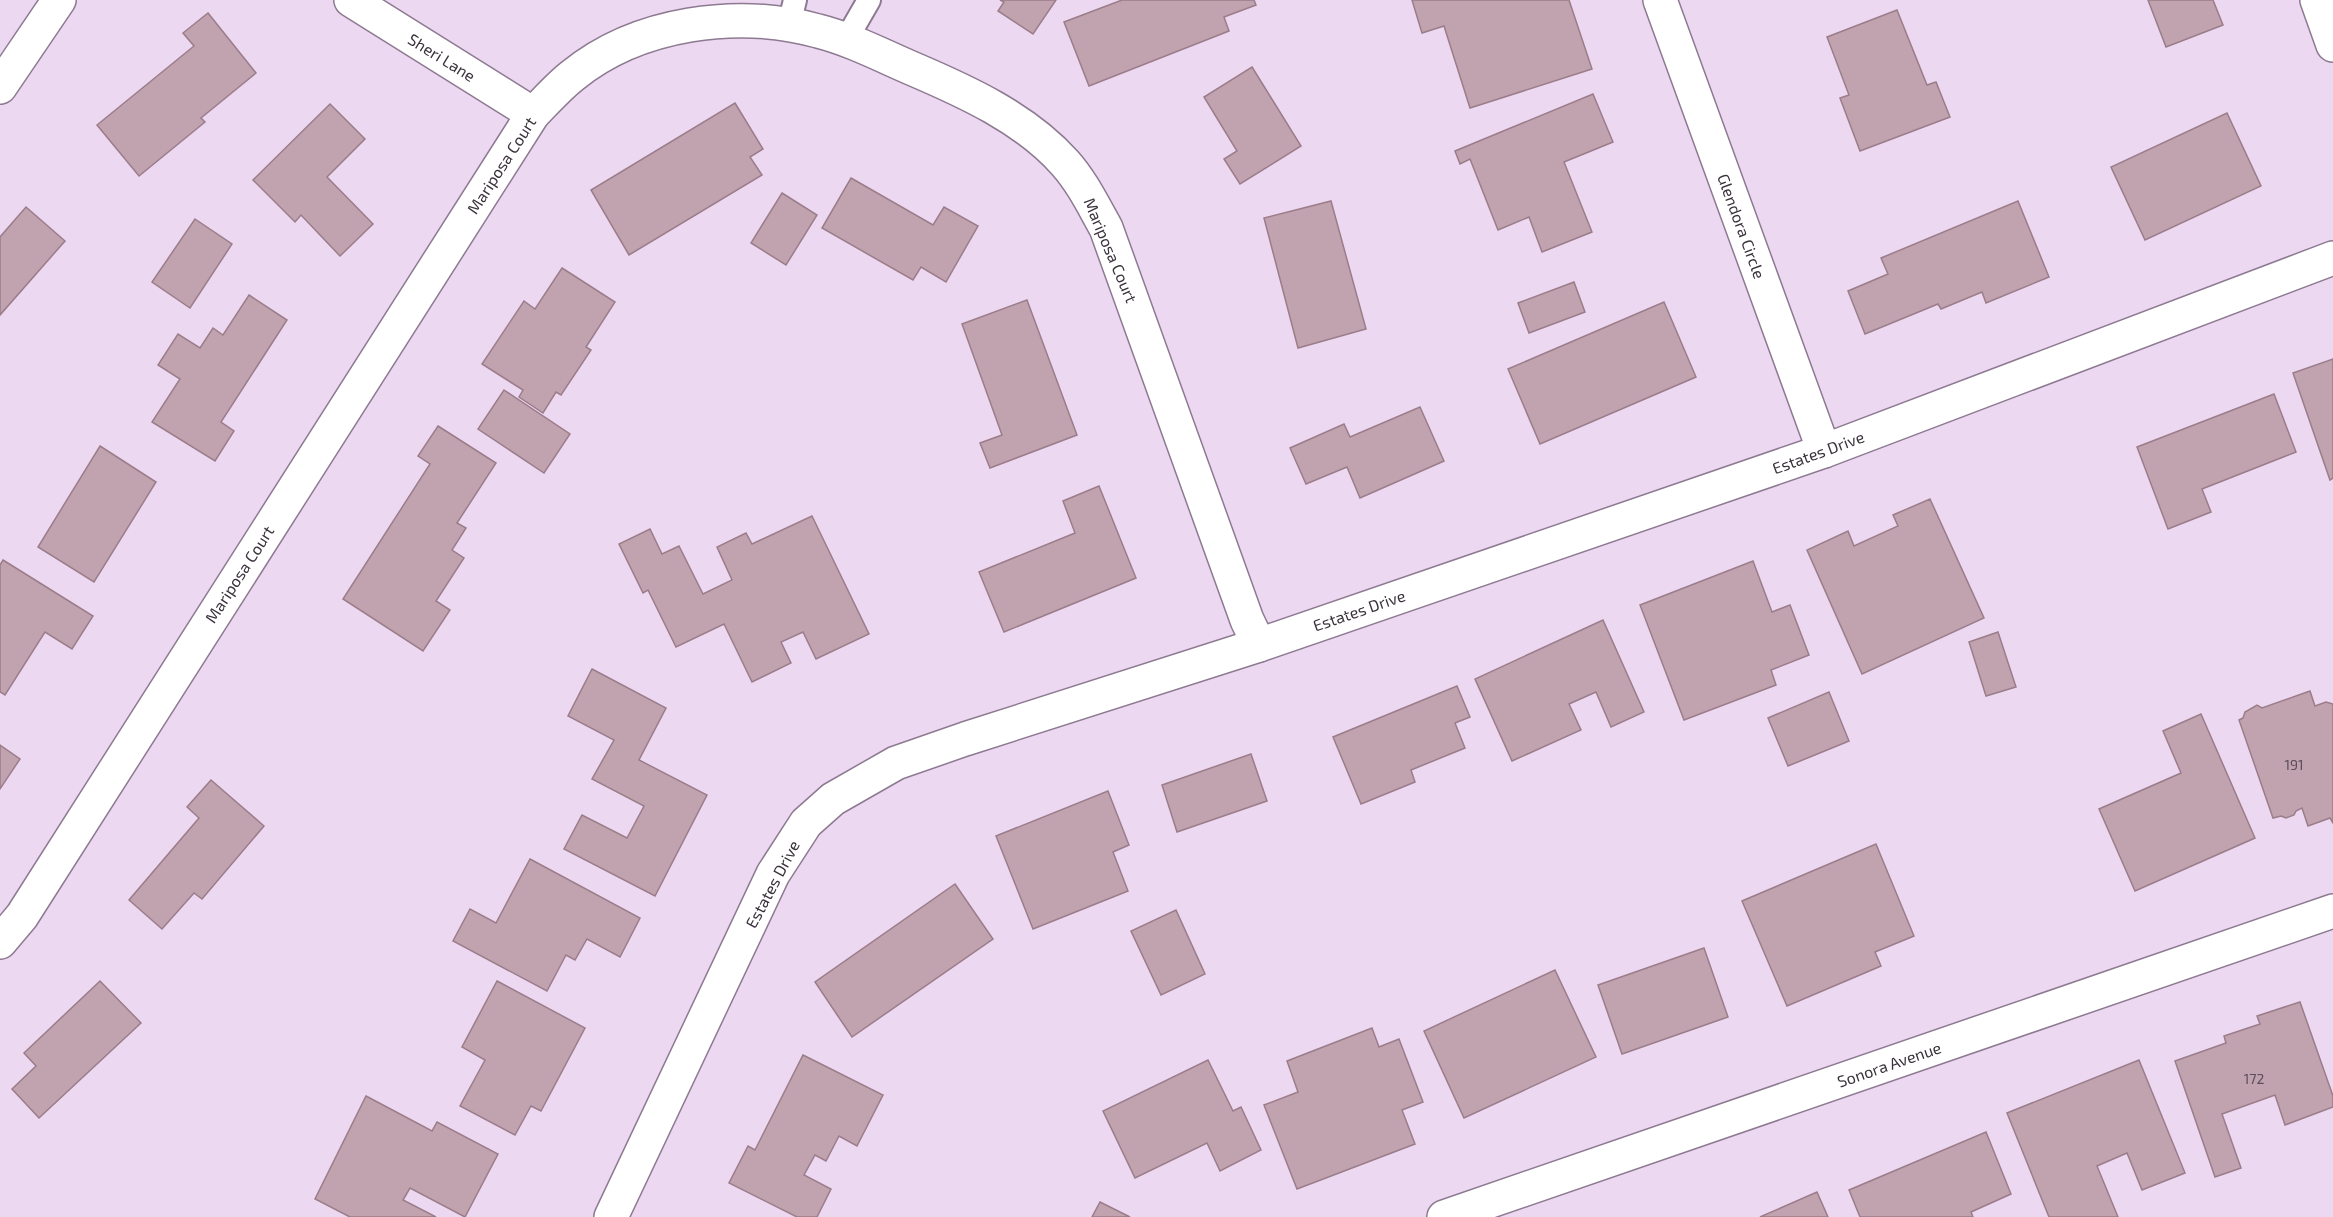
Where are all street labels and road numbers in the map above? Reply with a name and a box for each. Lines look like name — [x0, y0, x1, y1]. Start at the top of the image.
street label: Sheri Lane — [405, 29, 479, 85]
street label: Mariposa Court — [463, 113, 539, 217]
street label: Glendora Circle — [1714, 171, 1770, 281]
street label: Mariposa Court — [1080, 195, 1142, 305]
street label: Estates Drive — [1769, 427, 1867, 477]
street label: Mariposa Court — [201, 522, 277, 626]
street label: Estates Drive — [1310, 585, 1408, 635]
street label: Estates Drive — [741, 837, 803, 931]
street label: Sonora Avenue — [1835, 1037, 1943, 1091]

